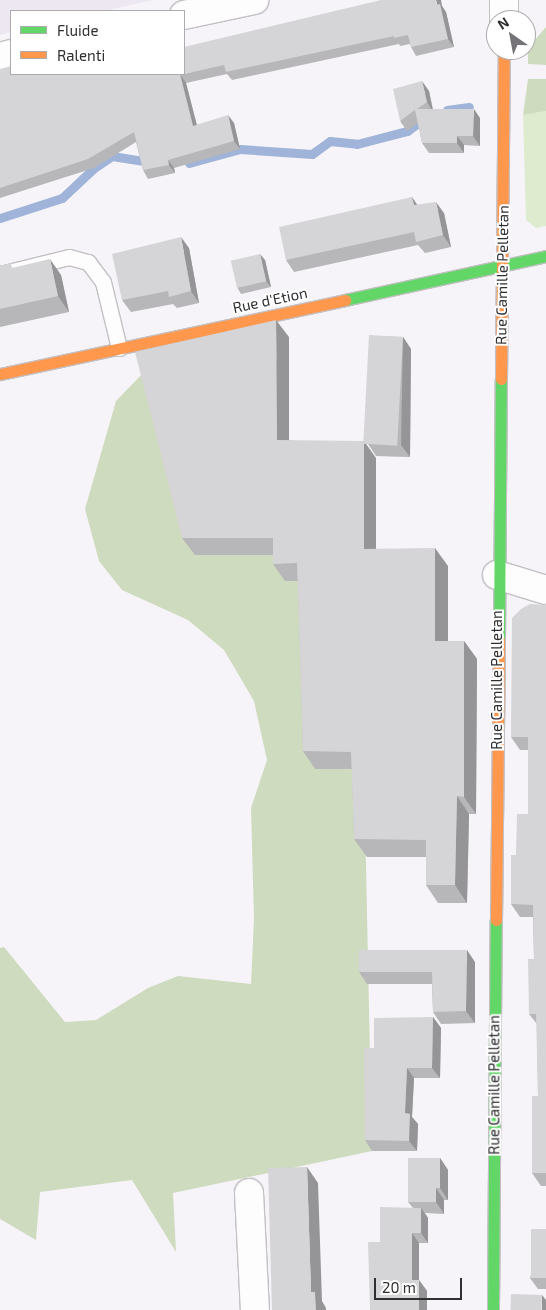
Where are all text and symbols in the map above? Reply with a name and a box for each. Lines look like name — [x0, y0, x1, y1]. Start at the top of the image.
legend — [10, 10, 185, 75]
north arrow — [486, 10, 536, 60]
text: N — [494, 13, 512, 33]
text: Fluide — [57, 21, 98, 39]
text: Ralenti — [57, 46, 105, 64]
street label: Rue Camille Pelletan — [492, 205, 512, 345]
street label: Rue d'Etion — [231, 283, 309, 317]
street label: Rue Camille Pelletan — [488, 610, 506, 750]
street label: Rue Camille Pelletan — [485, 1015, 503, 1155]
scale bar — [376, 1268, 464, 1300]
text: 20 m — [382, 1278, 416, 1296]

